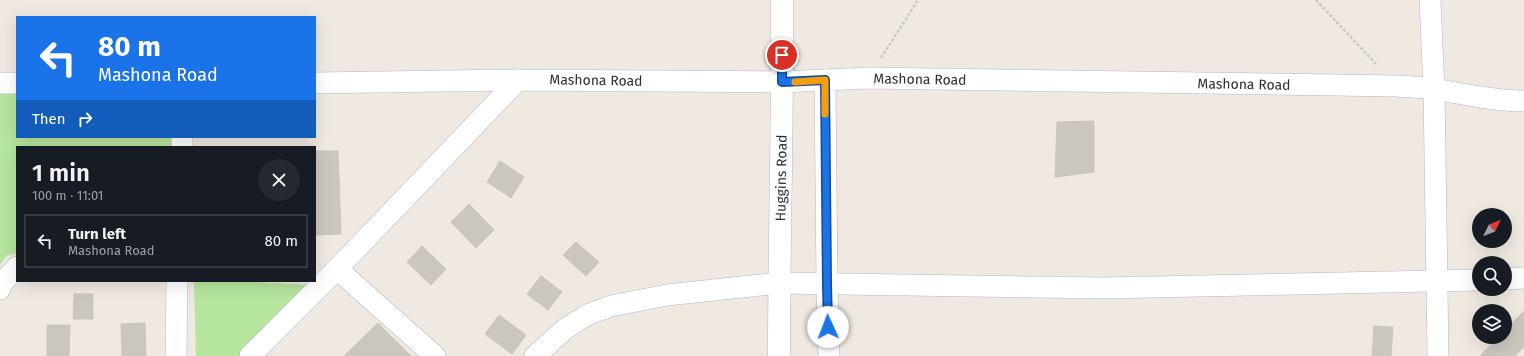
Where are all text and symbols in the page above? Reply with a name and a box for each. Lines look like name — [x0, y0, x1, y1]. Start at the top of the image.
text: 80 m — [98, 30, 161, 63]
icon: left — [32, 32, 84, 84]
pin — [765, 38, 799, 72]
icon: arrive — [771, 44, 793, 66]
text: Mashona Road — [98, 64, 218, 86]
street label: Mashona Road — [873, 70, 967, 89]
street label: Mashona Road — [549, 71, 643, 90]
street label: Mashona Road — [1197, 75, 1291, 94]
icon: right — [74, 108, 96, 130]
text: Then — [32, 110, 66, 128]
street label: Huggins Road — [772, 134, 791, 222]
text: 1 min — [32, 159, 90, 187]
button: close — [258, 159, 300, 201]
text: 100 m · 11:01 — [32, 188, 104, 203]
north arrow — [1472, 208, 1512, 248]
map controls — [1472, 208, 1512, 344]
text: Turn left — [68, 225, 126, 243]
icon: left — [34, 230, 56, 252]
text: 80 m — [265, 232, 298, 250]
text: Mashona Road — [68, 243, 154, 258]
button: search — [1472, 256, 1512, 296]
button: layers — [1472, 304, 1512, 344]
position arrow — [807, 306, 849, 348]

